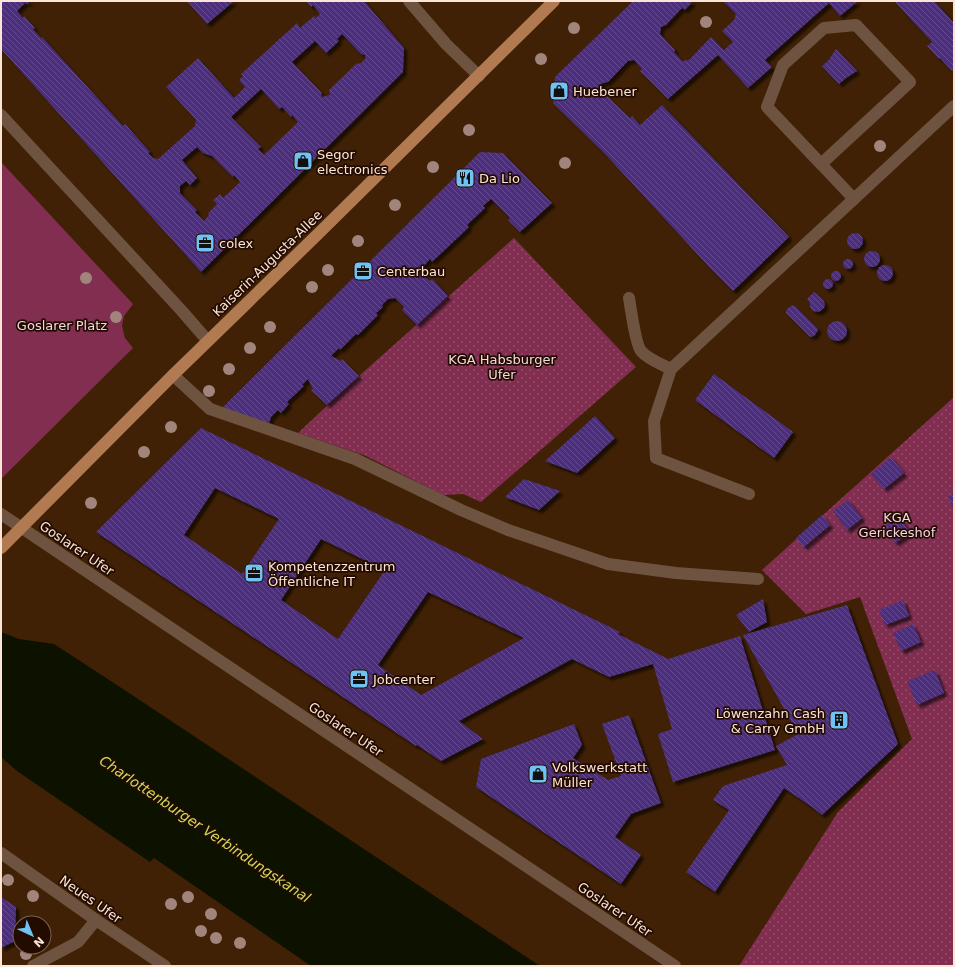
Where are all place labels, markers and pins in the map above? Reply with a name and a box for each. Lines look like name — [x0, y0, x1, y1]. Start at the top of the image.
shop icon: Huebener — [548, 80, 570, 102]
place label: Huebener — [573, 84, 638, 99]
place label: Segor electronics — [317, 147, 388, 177]
shop icon: Segor electronics — [292, 150, 314, 172]
restaurant icon: Da Lio — [454, 167, 476, 189]
place label: Da Lio — [479, 171, 520, 186]
office icon: colex — [194, 232, 216, 254]
place label: colex — [219, 236, 253, 251]
office icon: Centerbau — [352, 260, 374, 282]
place label: Centerbau — [377, 264, 445, 279]
place label: Kompetenzzentrum Öffentliche IT — [268, 559, 395, 589]
office icon: Kompetenzzentrum Öffentliche IT — [243, 562, 265, 584]
office icon: Jobcenter — [348, 668, 370, 690]
place label: Jobcenter — [372, 672, 436, 687]
place label: Löwenzahn Cash & Carry GmbH — [716, 706, 825, 736]
building icon: Löwenzahn Cash & Carry GmbH — [828, 709, 850, 731]
place label: Volkswerkstatt Müller — [552, 760, 647, 790]
shop icon: Volkswerkstatt Müller — [527, 763, 549, 785]

